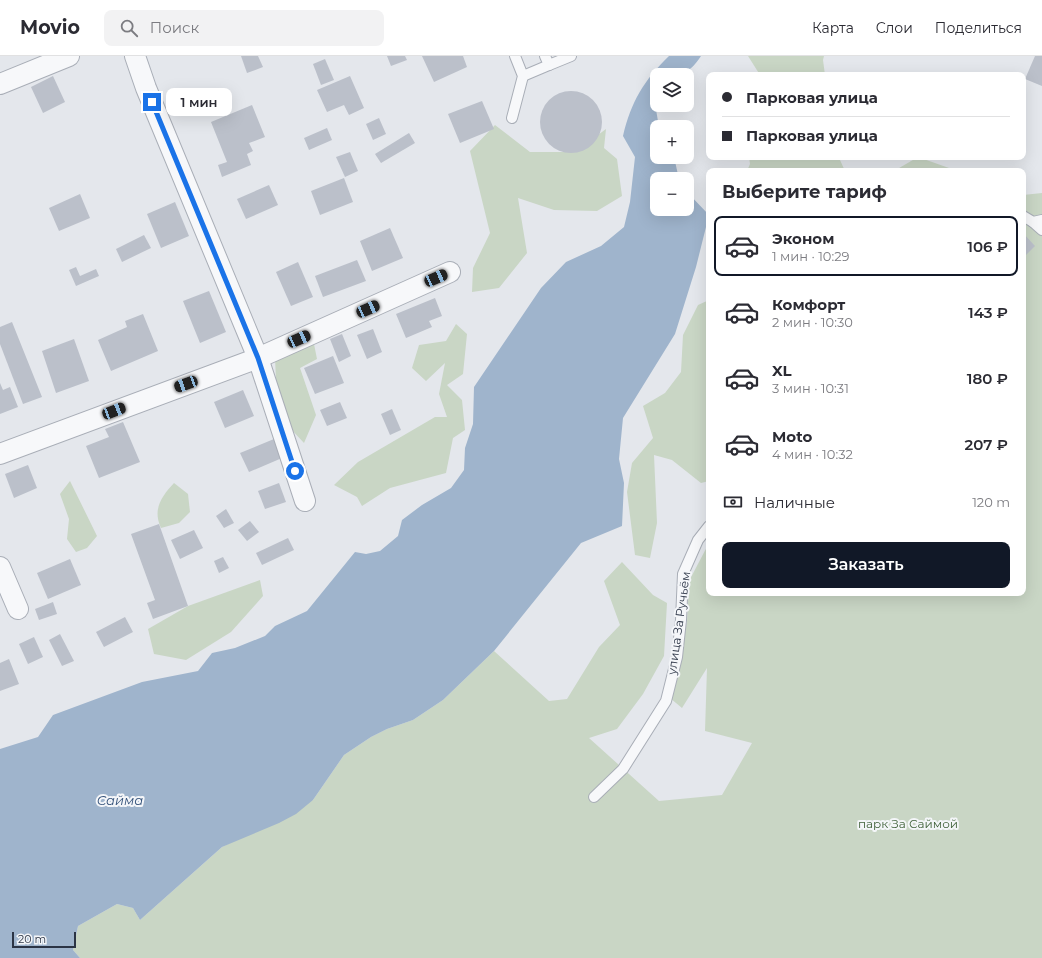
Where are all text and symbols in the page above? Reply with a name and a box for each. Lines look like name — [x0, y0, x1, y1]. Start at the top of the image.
search box — [104, 10, 384, 46]
text: Movio — [20, 16, 80, 39]
icon: search — [118, 17, 140, 39]
text: Поиск — [150, 18, 199, 37]
text: Карта — [812, 19, 854, 37]
text: Слои — [876, 19, 913, 37]
text: Поделиться — [935, 19, 1022, 37]
map controls — [650, 68, 694, 216]
button: layers — [650, 68, 694, 112]
callout: 1 мин — [166, 88, 232, 116]
text: Парковая улица — [746, 88, 878, 107]
route end — [143, 93, 161, 111]
text: 1 мин — [180, 94, 218, 110]
button: + — [650, 120, 694, 164]
text: Парковая улица — [746, 126, 878, 145]
button: − — [650, 172, 694, 216]
text: Выберите тариф — [722, 181, 887, 203]
icon: car — [724, 228, 760, 264]
text: Эконом — [772, 229, 834, 248]
text: 106 ₽ — [967, 237, 1008, 256]
text: 1 мин · 10:29 — [772, 248, 850, 264]
car — [423, 268, 449, 288]
icon: car — [724, 294, 760, 330]
text: Комфорт — [772, 295, 845, 314]
car — [355, 299, 381, 319]
text: 143 ₽ — [968, 303, 1008, 322]
text: 2 мин · 10:30 — [772, 314, 853, 330]
car — [286, 329, 312, 349]
icon: car — [724, 360, 760, 396]
text: XL — [772, 361, 791, 380]
text: 180 ₽ — [967, 369, 1008, 388]
car — [173, 374, 199, 394]
text: 3 мин · 10:31 — [772, 380, 849, 396]
car — [101, 401, 127, 421]
icon: car — [724, 426, 760, 462]
text: Moto — [772, 427, 812, 446]
text: 207 ₽ — [965, 435, 1008, 454]
text: 4 мин · 10:32 — [772, 446, 853, 462]
route start — [286, 462, 304, 480]
icon: cash — [722, 491, 744, 513]
text: Наличные — [754, 493, 835, 512]
text: 120 m — [972, 494, 1010, 510]
button: Заказать — [722, 542, 1010, 588]
street label: улица За Ручьём — [664, 570, 693, 677]
water label: Сайма — [97, 792, 143, 808]
park label: парк За Саймой — [858, 816, 958, 831]
scale bar — [12, 930, 76, 949]
text: 20 m — [18, 932, 46, 946]

